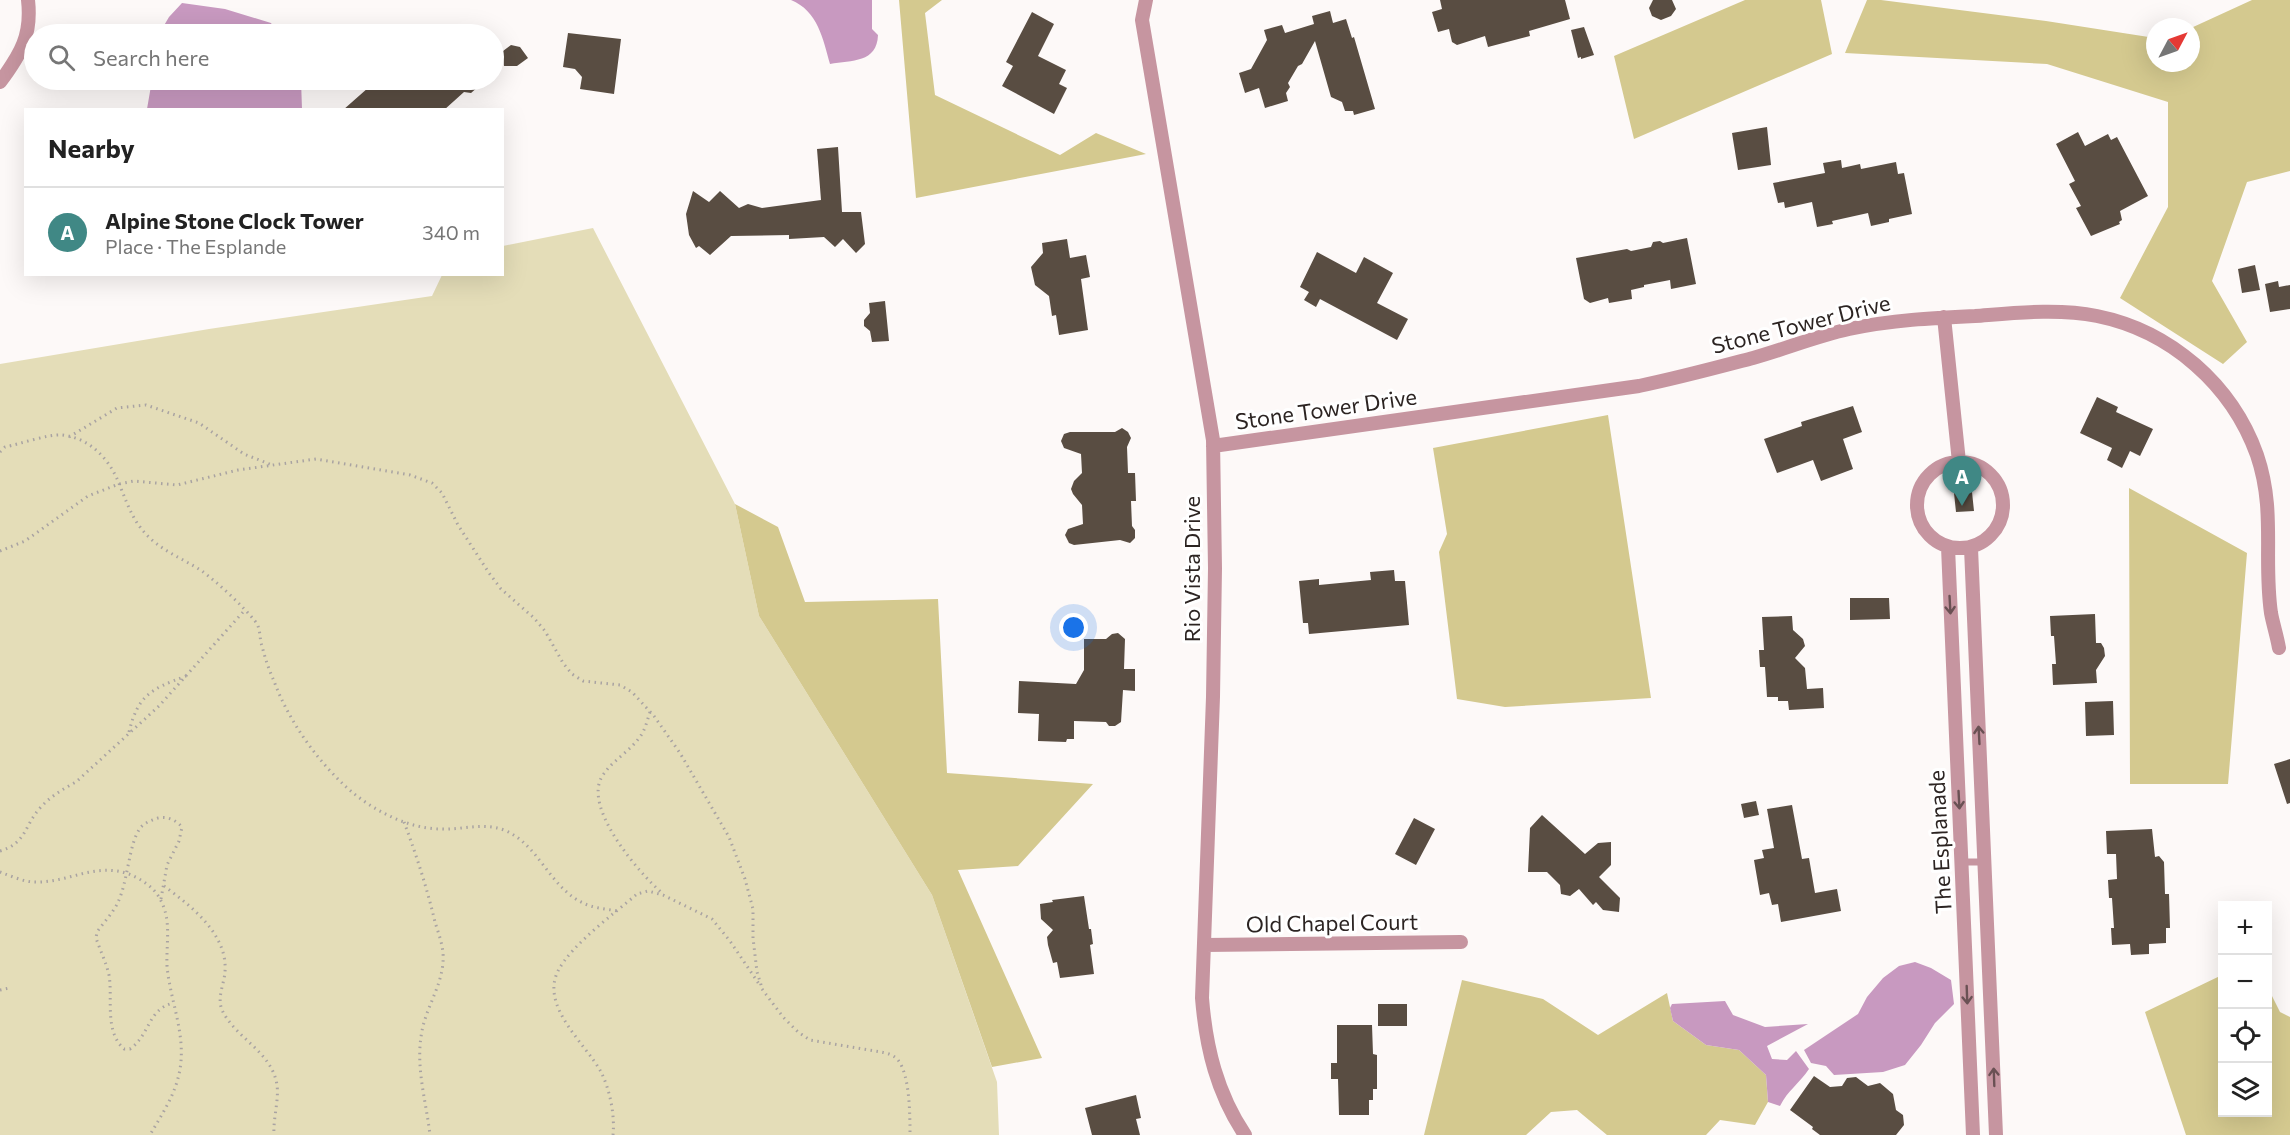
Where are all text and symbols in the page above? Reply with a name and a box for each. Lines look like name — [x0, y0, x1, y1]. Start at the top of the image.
north arrow — [2146, 18, 2200, 72]
search box — [24, 24, 504, 90]
icon: search — [45, 41, 78, 74]
text: Search here — [93, 44, 209, 71]
text: Nearby — [48, 132, 135, 163]
text: Alpine Stone Clock Tower — [105, 207, 364, 234]
text: A — [60, 220, 75, 244]
text: 340 m — [422, 220, 480, 244]
text: Place · The Esplande — [105, 234, 286, 258]
street label: Stone Tower Drive — [1709, 288, 1893, 359]
street label: Stone Tower Drive — [1233, 382, 1419, 435]
pin: A — [1942, 456, 1982, 506]
street label: Rio Vista Drive — [1178, 496, 1205, 642]
one-way arrow — [1945, 595, 1956, 615]
your location — [1059, 613, 1088, 642]
one-way arrow — [1974, 725, 1985, 745]
street label: The Esplanade — [1922, 769, 1957, 915]
one-way arrow — [1953, 790, 1965, 810]
map controls — [2218, 901, 2272, 1117]
button: + — [2218, 901, 2272, 955]
street label: Old Chapel Court — [1246, 907, 1418, 938]
button: − — [2218, 955, 2272, 1009]
one-way arrow — [1962, 984, 1973, 1004]
button: locate — [2218, 1009, 2272, 1063]
button: layers — [2218, 1063, 2272, 1117]
one-way arrow — [1988, 1067, 1999, 1087]

